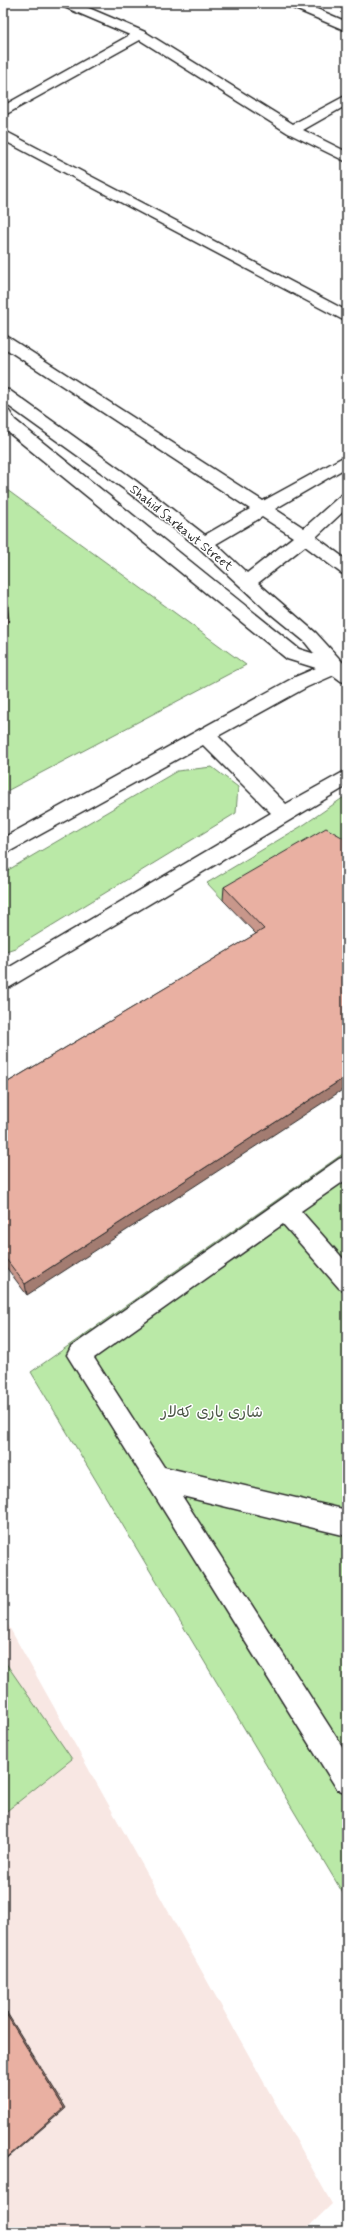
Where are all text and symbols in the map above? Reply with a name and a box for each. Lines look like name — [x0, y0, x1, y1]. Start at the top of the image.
street label: Shahid Sarkawt Street — [126, 481, 237, 575]
park label: شاری یاری کەلار — [159, 1402, 263, 1423]

